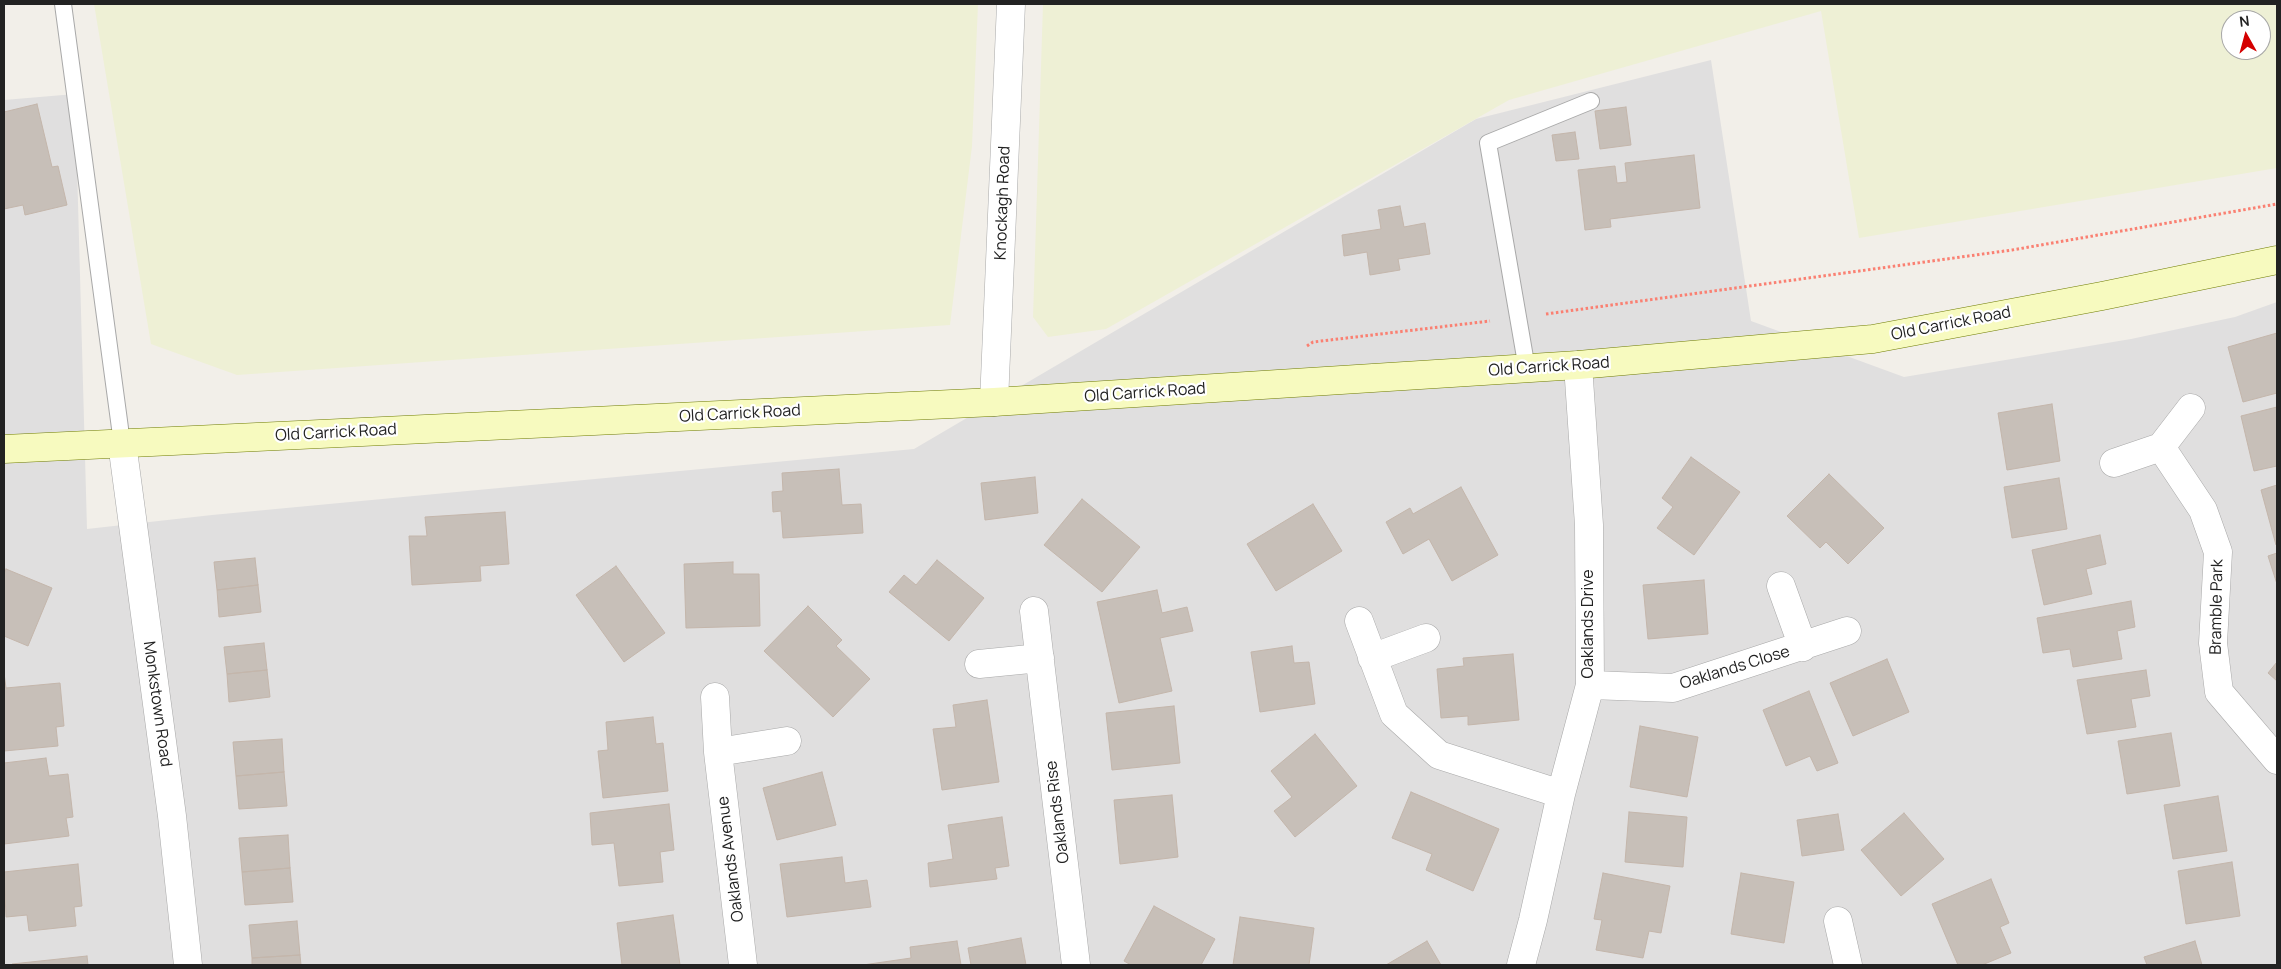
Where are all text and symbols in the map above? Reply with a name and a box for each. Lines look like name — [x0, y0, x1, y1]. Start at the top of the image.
north arrow — [2221, 10, 2271, 60]
text: N — [2238, 11, 2250, 31]
street label: Knockagh Road — [991, 146, 1015, 260]
street label: Old Carrick Road — [1890, 303, 2012, 345]
street label: Old Carrick Road — [1488, 353, 1610, 381]
street label: Old Carrick Road — [1084, 379, 1206, 407]
street label: Old Carrick Road — [679, 401, 801, 427]
street label: Old Carrick Road — [275, 420, 397, 446]
street label: Bramble Park — [2207, 559, 2227, 655]
street label: Oaklands Drive — [1579, 570, 1599, 678]
street label: Monkstown Road — [139, 640, 175, 768]
street label: Oaklands Close — [1678, 642, 1792, 694]
street label: Oaklands Rise — [1042, 760, 1074, 864]
street label: Oaklands Avenue — [714, 795, 748, 923]

